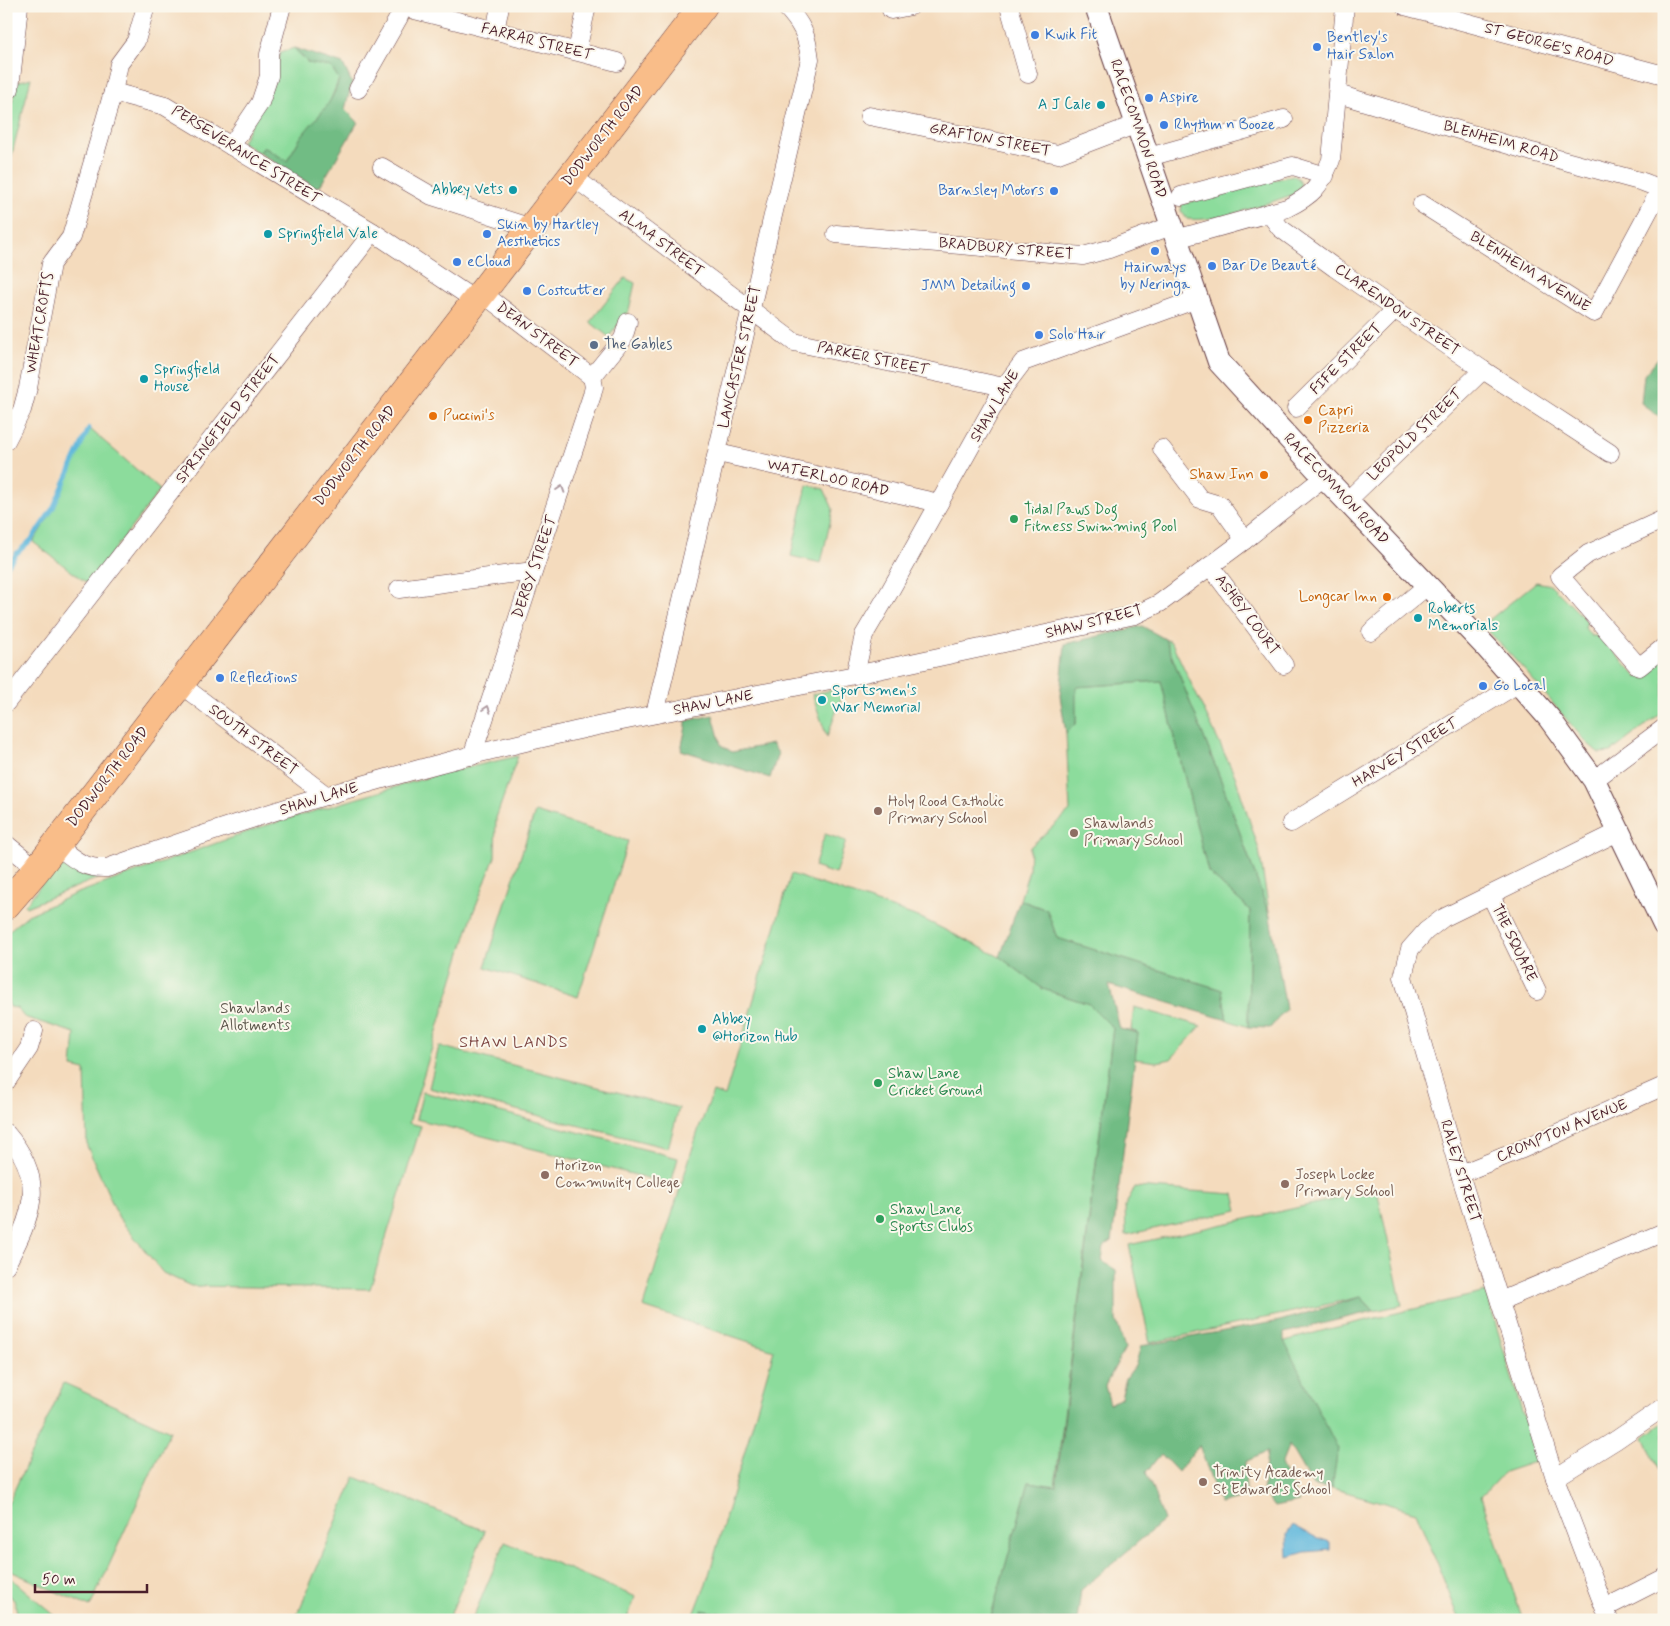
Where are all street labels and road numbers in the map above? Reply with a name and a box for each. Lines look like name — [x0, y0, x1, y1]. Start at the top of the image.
street label: FARRAR STREET — [479, 18, 596, 66]
street label: ST GEORGE'S ROAD — [1482, 18, 1616, 72]
street label: RACECOMMON ROAD — [1105, 57, 1171, 201]
street label: DODWORTH ROAD — [557, 82, 649, 190]
street label: PERSEVERANCE STREET — [168, 101, 325, 210]
street label: BLENHEIM ROAD — [1441, 116, 1561, 168]
street label: GRAFTON STREET — [927, 118, 1053, 162]
street label: ALMA STREET — [614, 204, 708, 282]
street label: BLENHEIM AVENUE — [1466, 227, 1594, 317]
street label: BRADBURY STREET — [938, 233, 1074, 265]
street label: CLARENDON STREET — [1330, 259, 1464, 361]
street label: WHEATCROFTS — [21, 271, 59, 375]
street label: LANCASTER STREET — [714, 283, 766, 430]
street label: DEAN STREET — [492, 298, 582, 372]
street label: FIFE STREET — [1306, 319, 1386, 399]
street label: PARKER STREET — [815, 337, 932, 381]
street label: SPRINGFIELD STREET — [171, 350, 285, 488]
street label: SHAW LANE — [966, 366, 1025, 446]
street label: LEOPOLD STREET — [1363, 384, 1467, 486]
street label: DODWORTH ROAD — [309, 402, 401, 510]
street label: RACECOMMON ROAD — [1279, 429, 1393, 549]
street label: WATERLOO ROAD — [765, 454, 891, 502]
street label: DERBY STREET — [508, 512, 562, 621]
street label: ASHBY COURT — [1210, 571, 1284, 660]
street label: SHAW STREET — [1043, 600, 1145, 644]
street label: SHAW LANE — [671, 685, 755, 721]
street label: SOUTH STREET — [204, 700, 302, 780]
street label: HARVEY STREET — [1349, 713, 1462, 792]
street label: DODWORTH ROAD — [62, 723, 154, 831]
street label: SHAW LANE — [277, 778, 361, 820]
street label: THE SQUARE — [1487, 901, 1542, 985]
street label: CROMPTON AVENUE — [1494, 1094, 1631, 1168]
street label: RALEY STREET — [1435, 1117, 1485, 1225]

